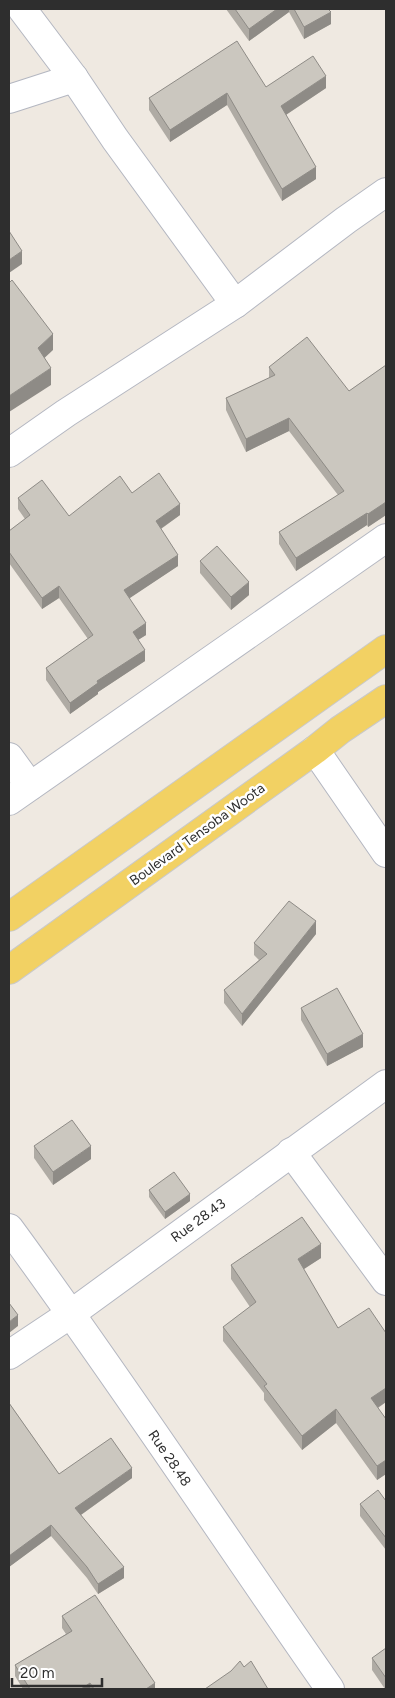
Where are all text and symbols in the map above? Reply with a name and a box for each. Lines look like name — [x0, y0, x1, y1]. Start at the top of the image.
street label: Boulevard Tensoba Woota — [126, 780, 268, 889]
street label: Rue 28.43 — [168, 1195, 229, 1246]
street label: Rue 28.48 — [145, 1427, 195, 1490]
scale bar — [12, 1656, 102, 1688]
text: 20 m — [20, 1664, 54, 1682]

